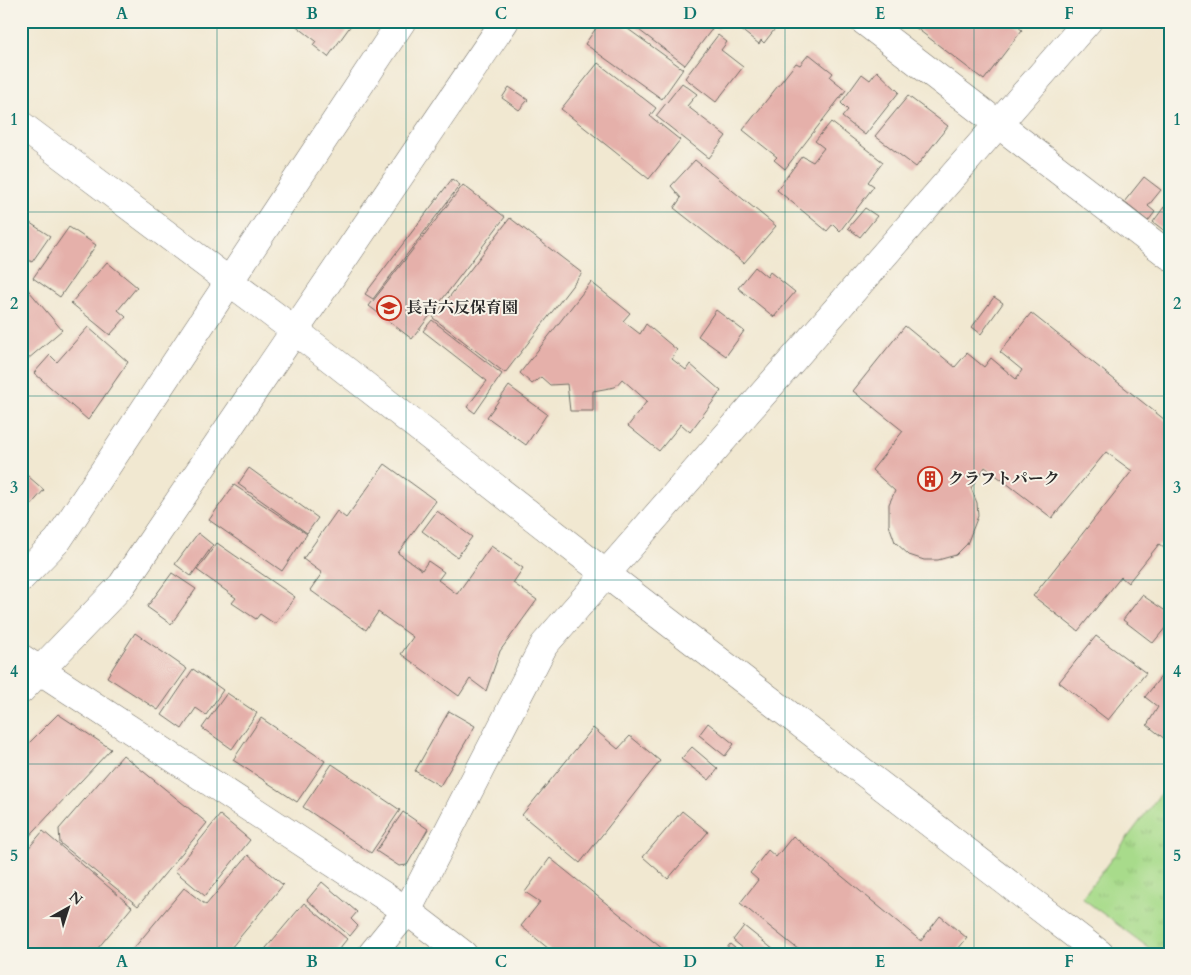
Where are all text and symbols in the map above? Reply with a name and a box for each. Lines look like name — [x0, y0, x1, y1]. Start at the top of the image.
text: A — [116, 3, 128, 25]
text: B — [306, 3, 318, 25]
text: C — [495, 3, 507, 25]
text: D — [683, 3, 697, 25]
text: E — [875, 3, 885, 25]
text: F — [1064, 3, 1074, 25]
text: 1 — [10, 109, 18, 131]
text: 1 — [1173, 109, 1181, 131]
text: 2 — [10, 293, 18, 315]
text: 2 — [1173, 293, 1181, 315]
school or university icon: 長吉六反保育園 — [376, 295, 402, 321]
place label: 長吉六反保育園 — [406, 297, 518, 319]
building icon: クラフトパーク — [917, 466, 943, 492]
place label: クラフトパーク — [948, 468, 1060, 490]
text: 3 — [10, 477, 18, 499]
text: 3 — [1173, 477, 1181, 499]
text: 4 — [10, 661, 18, 683]
text: 4 — [1173, 661, 1181, 683]
text: 5 — [10, 845, 18, 867]
text: 5 — [1173, 845, 1181, 867]
north arrow — [42, 882, 92, 932]
text: N — [65, 887, 87, 909]
text: A — [116, 951, 128, 973]
text: B — [306, 951, 318, 973]
text: C — [495, 951, 507, 973]
text: D — [683, 951, 697, 973]
text: E — [875, 951, 885, 973]
text: F — [1064, 951, 1074, 973]

